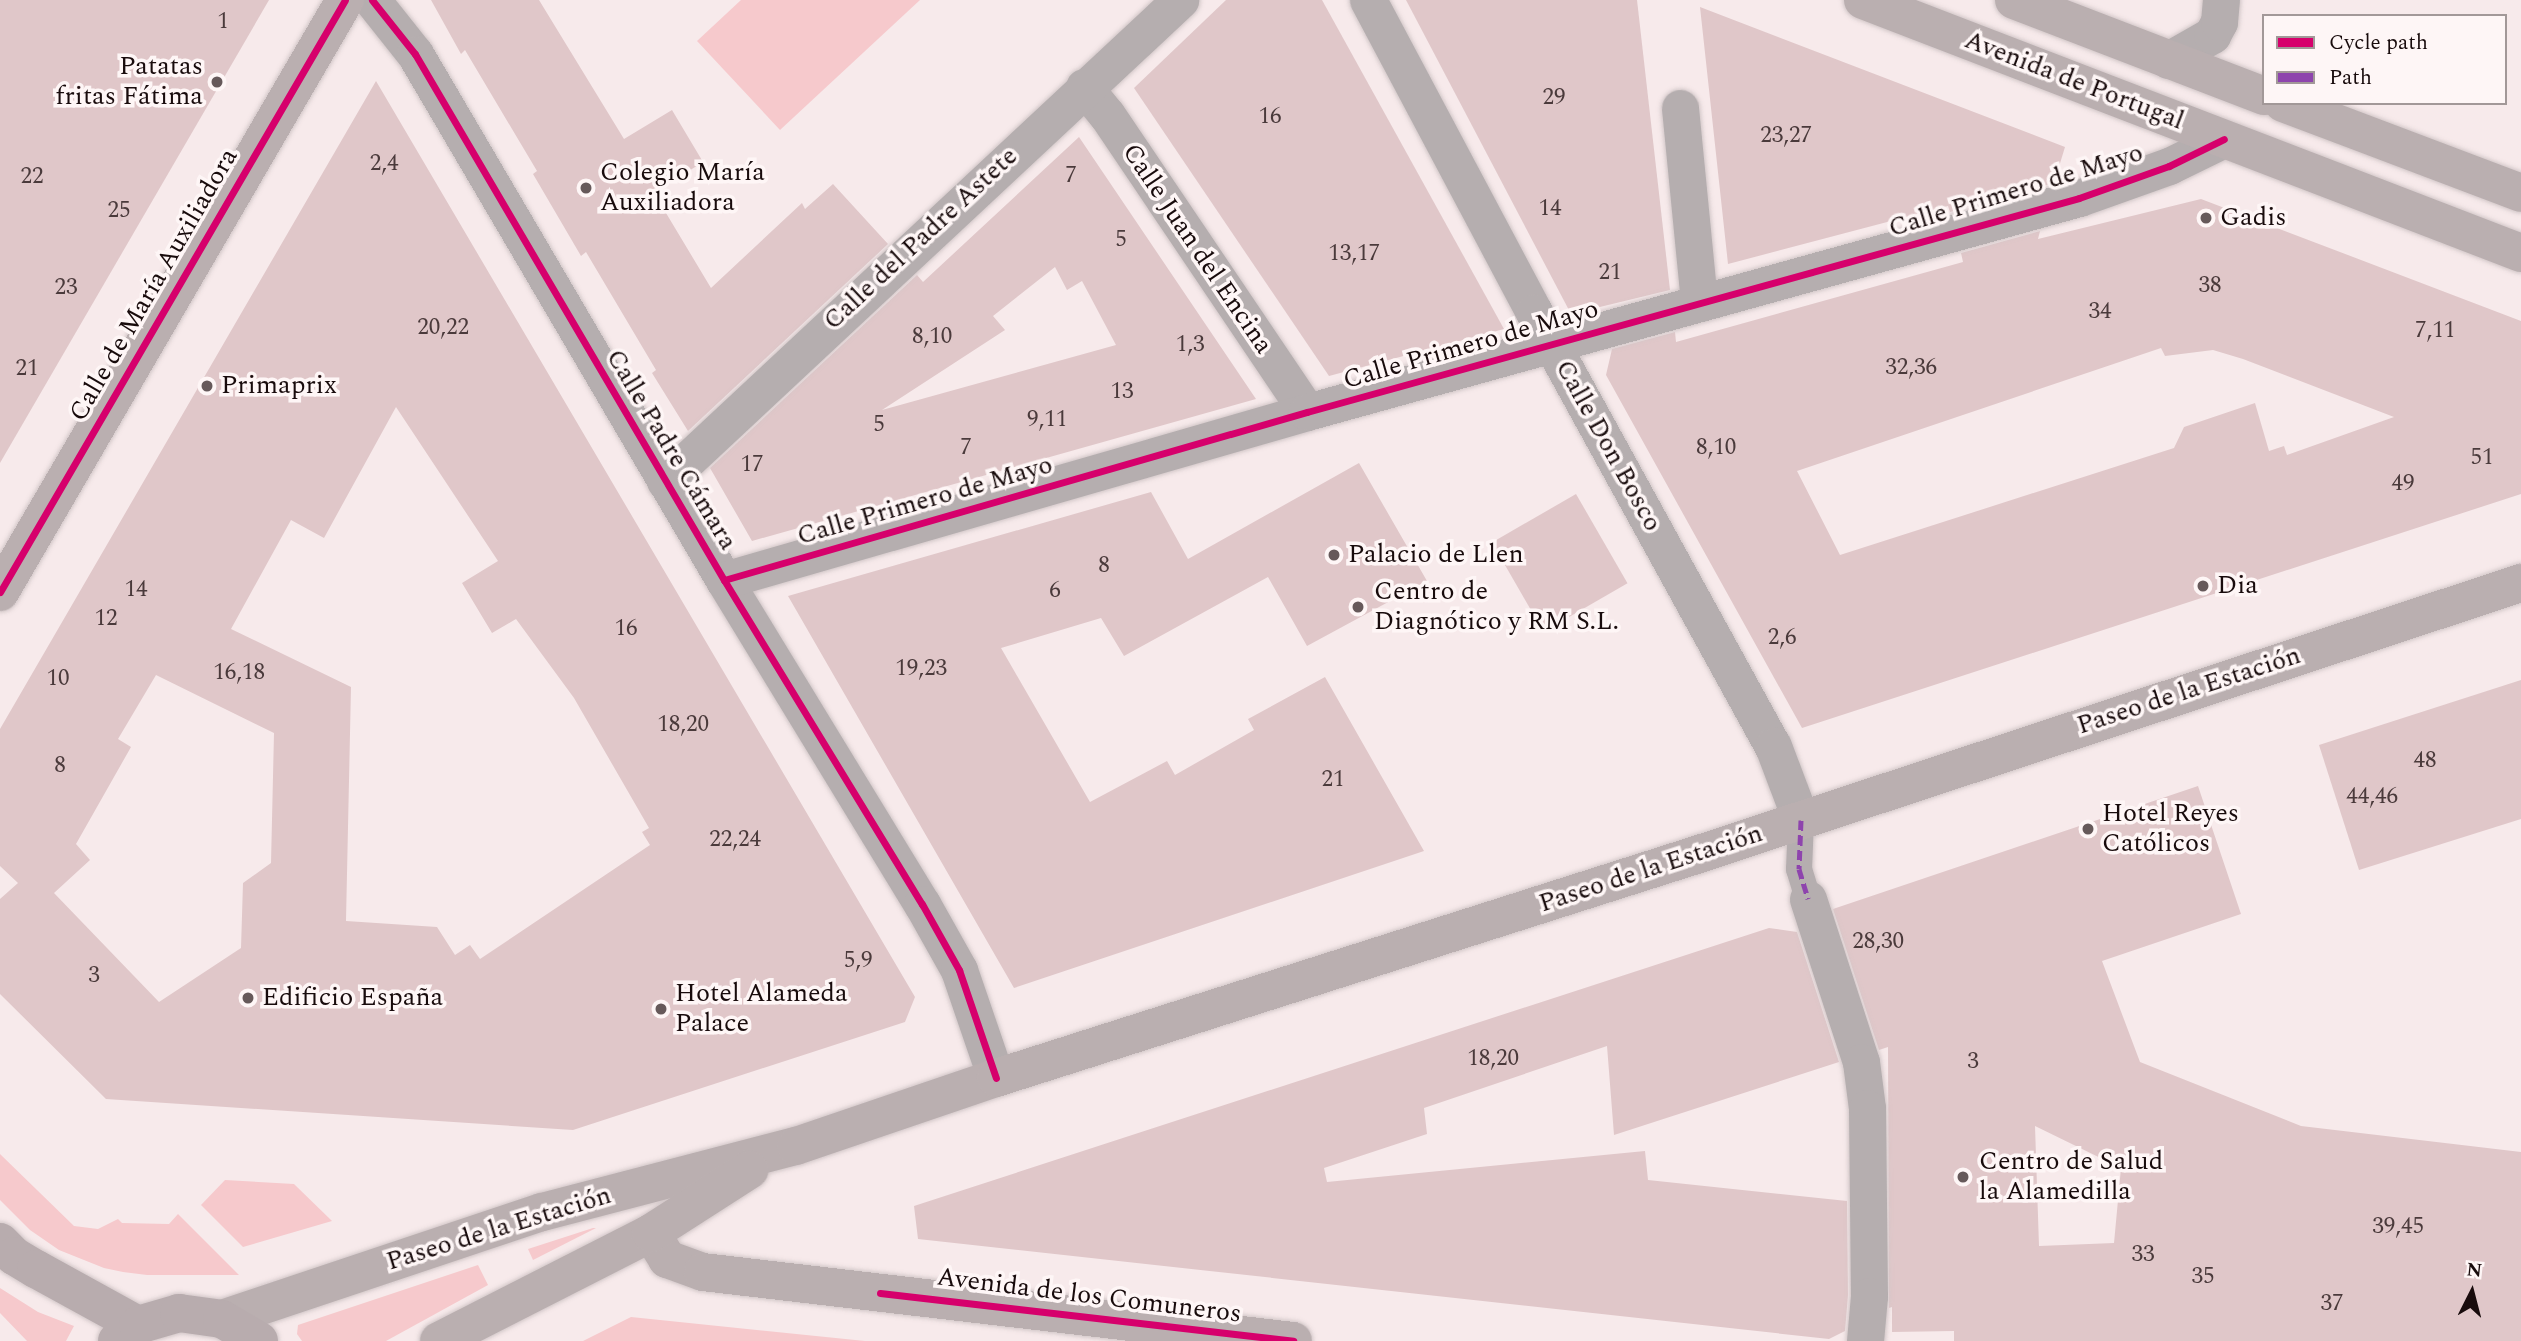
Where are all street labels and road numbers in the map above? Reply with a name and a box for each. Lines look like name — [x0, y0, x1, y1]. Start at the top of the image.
street label: Avenida de Portugal — [1960, 25, 2188, 137]
street label: Calle Primero de Mayo — [1885, 137, 2147, 245]
street label: Calle Juan del Encina — [1115, 138, 1279, 360]
street label: Calle del Padre Astete — [818, 141, 1024, 337]
street label: Calle de María Auxiliadora — [63, 143, 245, 427]
street label: Calle Primero de Mayo — [1340, 294, 1602, 396]
street label: Calle Padre Cámara — [599, 344, 743, 556]
street label: Calle Don Bosco — [1548, 355, 1668, 537]
street label: Calle Primero de Mayo — [794, 450, 1056, 552]
street label: Paseo de la Estación — [2073, 640, 2305, 742]
street label: Paseo de la Estación — [1535, 818, 1767, 920]
street label: Paseo de la Estación — [383, 1180, 615, 1278]
street label: Avenida de los Comuneros — [935, 1262, 1243, 1330]

